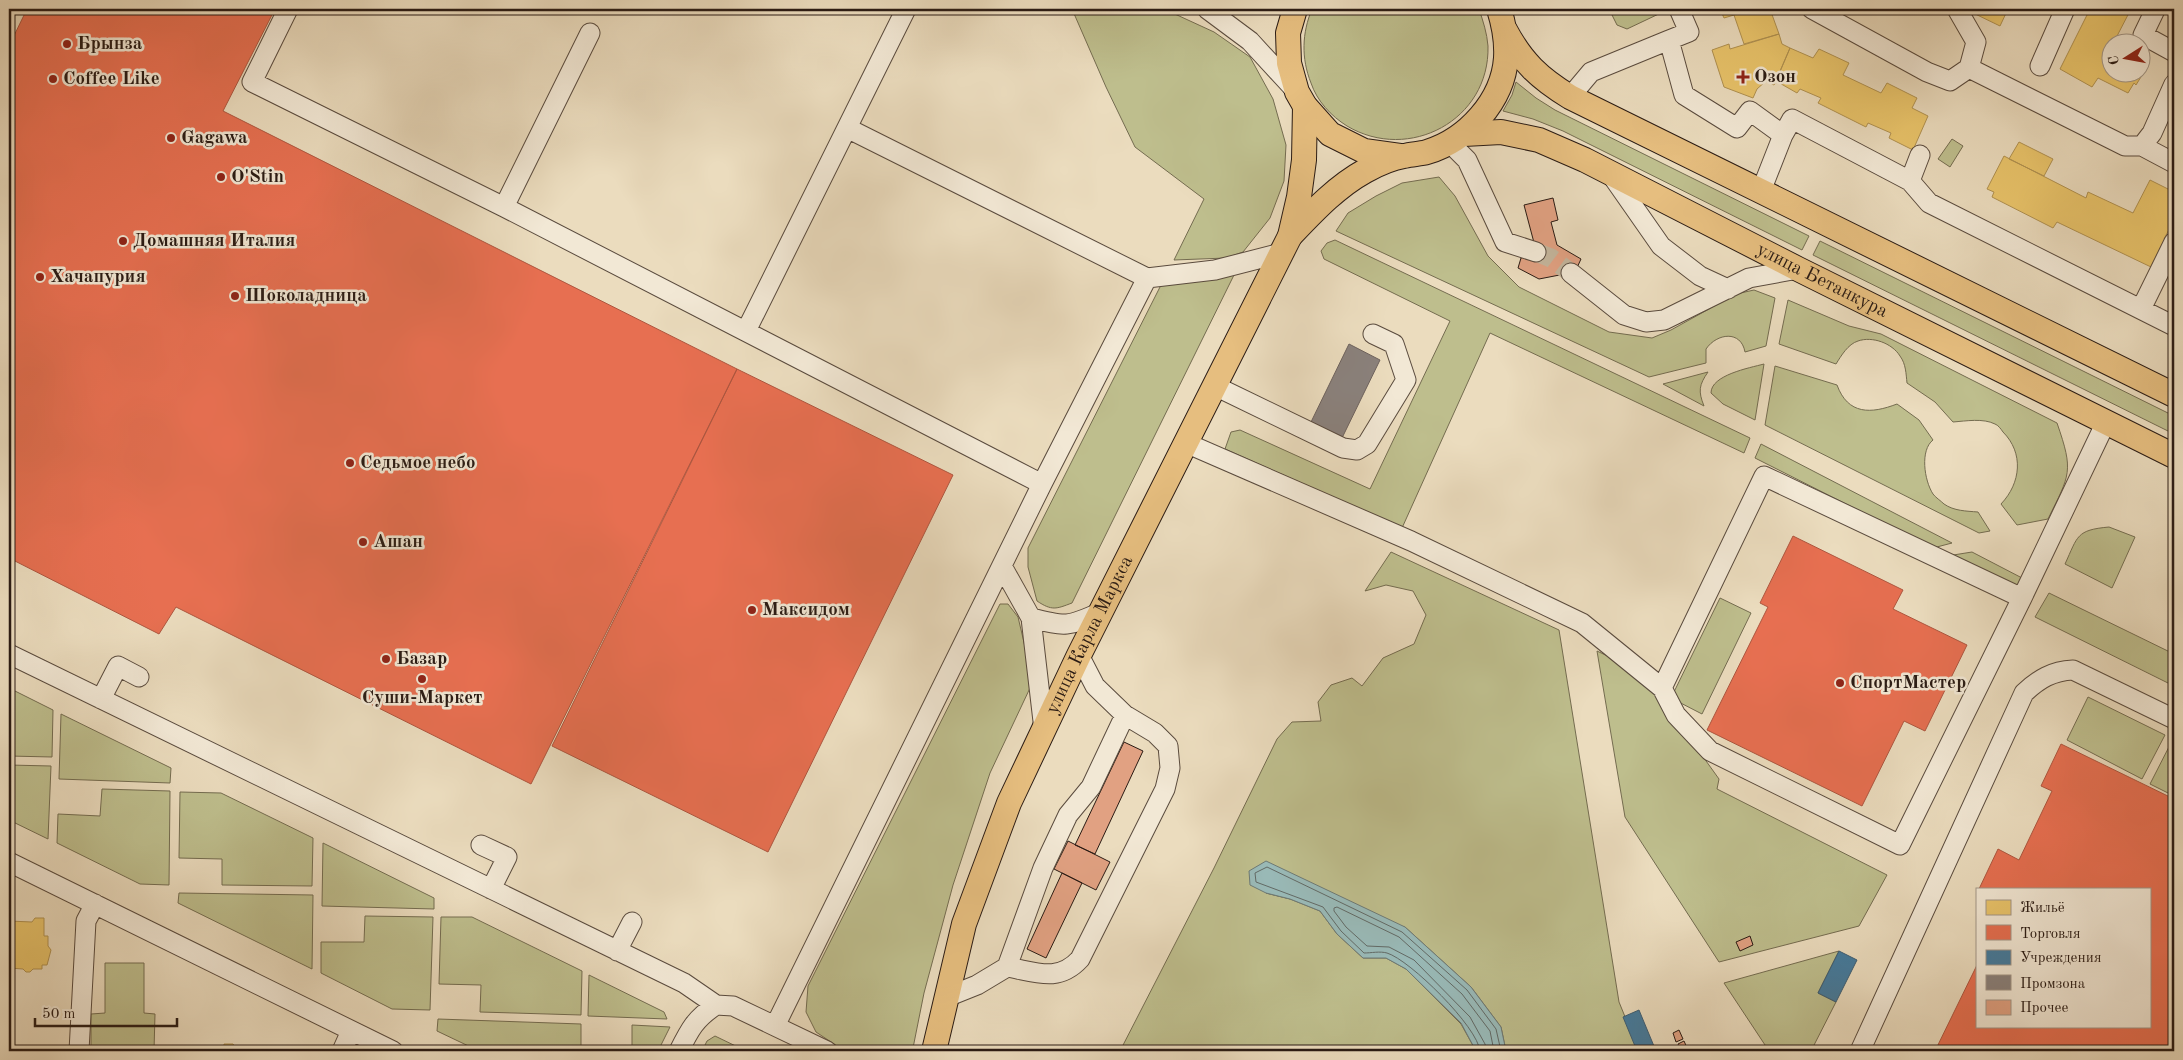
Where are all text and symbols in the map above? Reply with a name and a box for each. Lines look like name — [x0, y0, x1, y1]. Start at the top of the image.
north arrow — [2100, 32, 2150, 82]
place label: Брынза — [77, 35, 143, 54]
marker: Брынза — [61, 38, 73, 50]
text: С — [2106, 54, 2122, 66]
place label: Озон — [1754, 68, 1796, 87]
place label: Coffee Like — [63, 70, 160, 89]
marker: Озон — [1736, 70, 1750, 84]
marker: Coffee Like — [47, 73, 59, 85]
place label: Gagawa — [181, 129, 248, 148]
marker: Gagawa — [165, 132, 177, 144]
place label: O'Stin — [231, 168, 284, 187]
marker: O'Stin — [215, 171, 227, 183]
place label: Домашняя Италия — [133, 232, 295, 251]
marker: Домашняя Италия — [117, 235, 129, 247]
street label: улица Бетанкура — [1753, 240, 1891, 322]
place label: Хачапурия — [50, 268, 146, 287]
marker: Хачапурия — [34, 271, 46, 283]
place label: Шоколадница — [245, 287, 367, 306]
marker: Шоколадница — [229, 290, 241, 302]
place label: Седьмое небо — [360, 454, 476, 473]
marker: Седьмое небо — [344, 457, 356, 469]
place label: Ашан — [373, 533, 423, 552]
marker: Ашан — [357, 536, 369, 548]
street label: улица Карла Маркса — [1043, 552, 1137, 717]
place label: Максидом — [762, 601, 850, 620]
marker: Максидом — [746, 604, 758, 616]
place label: Базар — [396, 650, 447, 669]
marker: Базар — [380, 653, 392, 665]
marker: Суши-Маркет — [416, 673, 428, 685]
place label: СпортМастер — [1850, 674, 1966, 693]
marker: СпортМастер — [1834, 677, 1846, 689]
place label: Суши-Маркет — [362, 689, 482, 708]
legend — [1976, 888, 2150, 1028]
text: Жильё — [2020, 901, 2065, 916]
text: Торговля — [2020, 927, 2081, 942]
text: Учреждения — [2020, 951, 2102, 966]
text: Промзона — [2020, 977, 2086, 992]
scale bar — [35, 995, 178, 1027]
text: Прочее — [2020, 1001, 2068, 1016]
text: 50 m — [42, 1007, 76, 1022]

